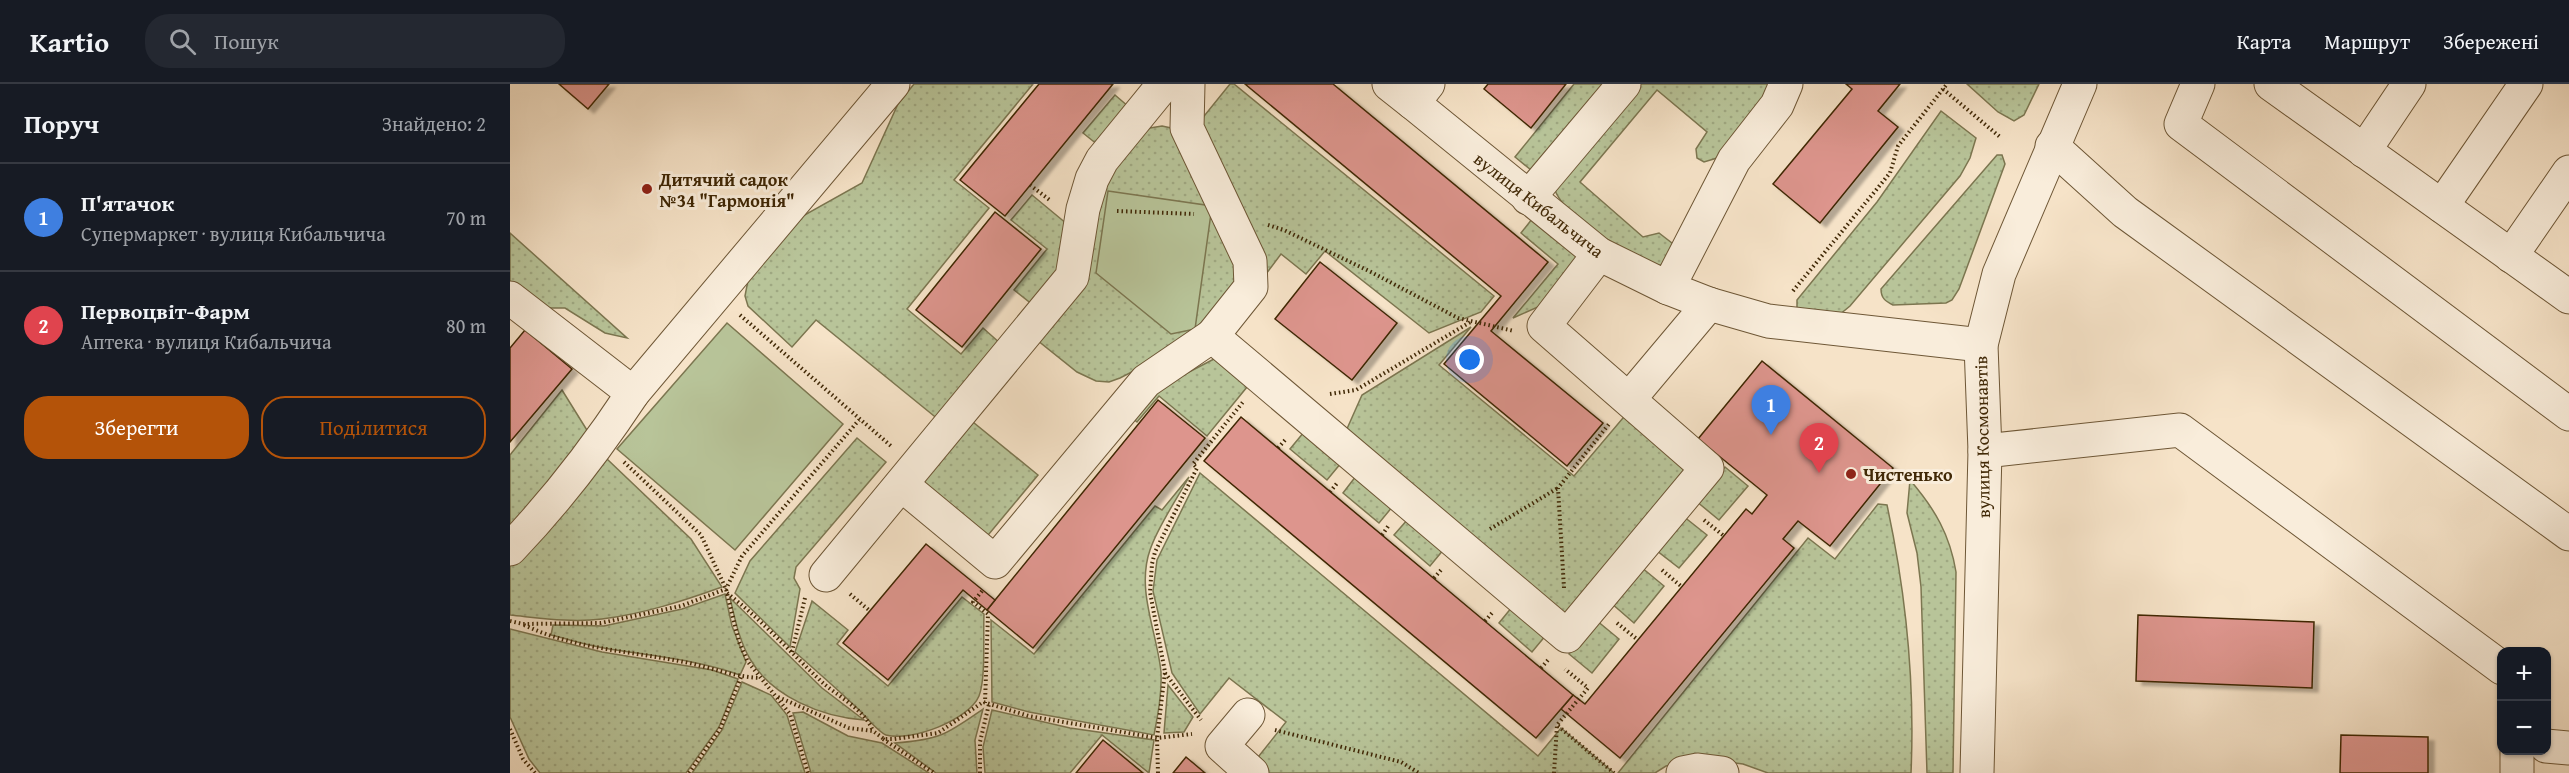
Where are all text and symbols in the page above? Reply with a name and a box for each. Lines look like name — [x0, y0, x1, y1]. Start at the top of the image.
search box — [145, 14, 565, 68]
text: Kartio — [30, 21, 109, 62]
icon: search — [166, 25, 199, 58]
text: Пошук — [214, 25, 279, 57]
text: Карта — [2237, 26, 2291, 57]
text: Маршрут — [2324, 26, 2410, 57]
text: Збережені — [2443, 26, 2539, 57]
text: Поруч — [24, 104, 99, 143]
text: Знайдено: 2 — [382, 109, 486, 138]
street label: вулиця Кибальчича — [1468, 146, 1610, 265]
place label: Дитячий садок №34 "Гармонія" — [658, 166, 795, 214]
marker: Дитячий садок №34 "Гармонія" — [640, 182, 654, 196]
text: П'ятачок — [81, 187, 174, 219]
text: 1 — [38, 203, 49, 232]
text: 70 m — [446, 203, 486, 232]
text: Супермаркет · вулиця Кибальчича — [81, 219, 386, 248]
text: Первоцвіт-Фарм — [81, 295, 250, 327]
text: 2 — [38, 311, 49, 340]
text: 80 m — [446, 311, 486, 340]
text: Аптека · вулиця Кибальчича — [81, 327, 332, 356]
your location — [1455, 345, 1484, 374]
street label: вулиця Космонавтів — [1967, 355, 1997, 518]
pin: 1 — [1752, 386, 1790, 435]
button: Зберегти — [24, 396, 249, 459]
button: Поділитися — [261, 396, 486, 459]
pin: 2 — [1800, 424, 1838, 473]
place label: Чистенько — [1863, 461, 1953, 488]
marker: Чистенько — [1844, 467, 1858, 481]
map controls — [2497, 647, 2551, 755]
button: + — [2497, 647, 2551, 701]
button: − — [2497, 701, 2551, 755]

